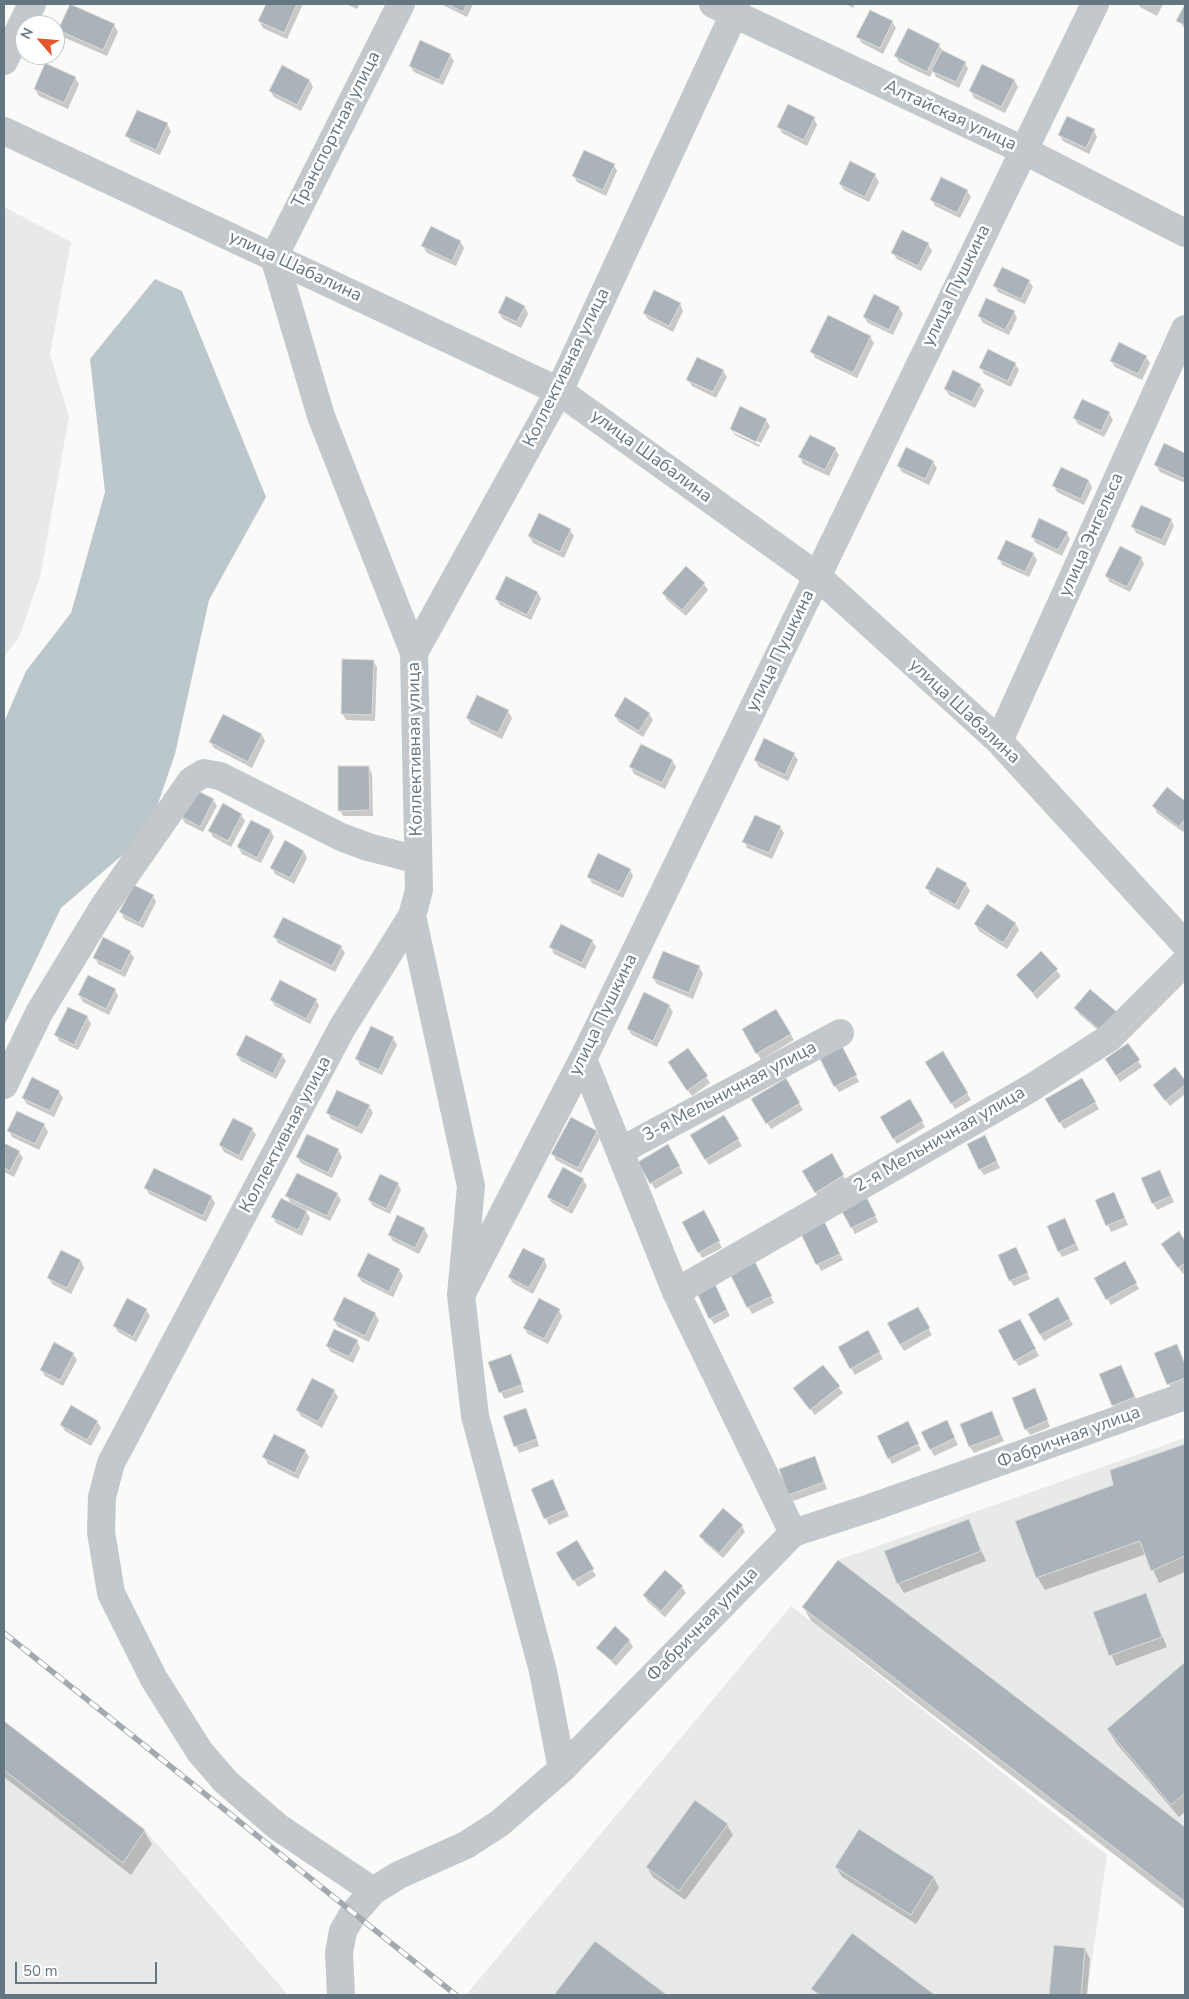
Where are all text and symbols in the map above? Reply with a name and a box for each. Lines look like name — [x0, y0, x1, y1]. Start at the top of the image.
north arrow — [15, 15, 65, 65]
text: N — [16, 24, 38, 42]
street label: Транспортная улица — [288, 48, 386, 212]
street label: Алтайская улица — [880, 76, 1020, 156]
street label: улица Пушкина — [918, 222, 996, 350]
street label: улица Шабалина — [225, 227, 365, 307]
street label: Коллективная улица — [519, 285, 615, 451]
street label: улица Шабалина — [586, 406, 716, 508]
street label: улица Энгельса — [1055, 470, 1129, 600]
street label: улица Пушкина — [742, 587, 820, 715]
street label: улица Шабалина — [904, 655, 1024, 769]
street label: Коллективная улица — [404, 662, 428, 836]
street label: улица Пушкина — [565, 951, 643, 1079]
street label: 3-я Мельничная улица — [639, 1037, 821, 1147]
street label: Коллективная улица — [236, 1053, 336, 1217]
street label: 2-я Мельничная улица — [851, 1082, 1029, 1198]
street label: Фабричная улица — [994, 1402, 1144, 1474]
street label: Фабричная улица — [643, 1563, 763, 1687]
scale bar — [18, 1952, 160, 1984]
text: 50 m — [23, 1961, 58, 1981]

